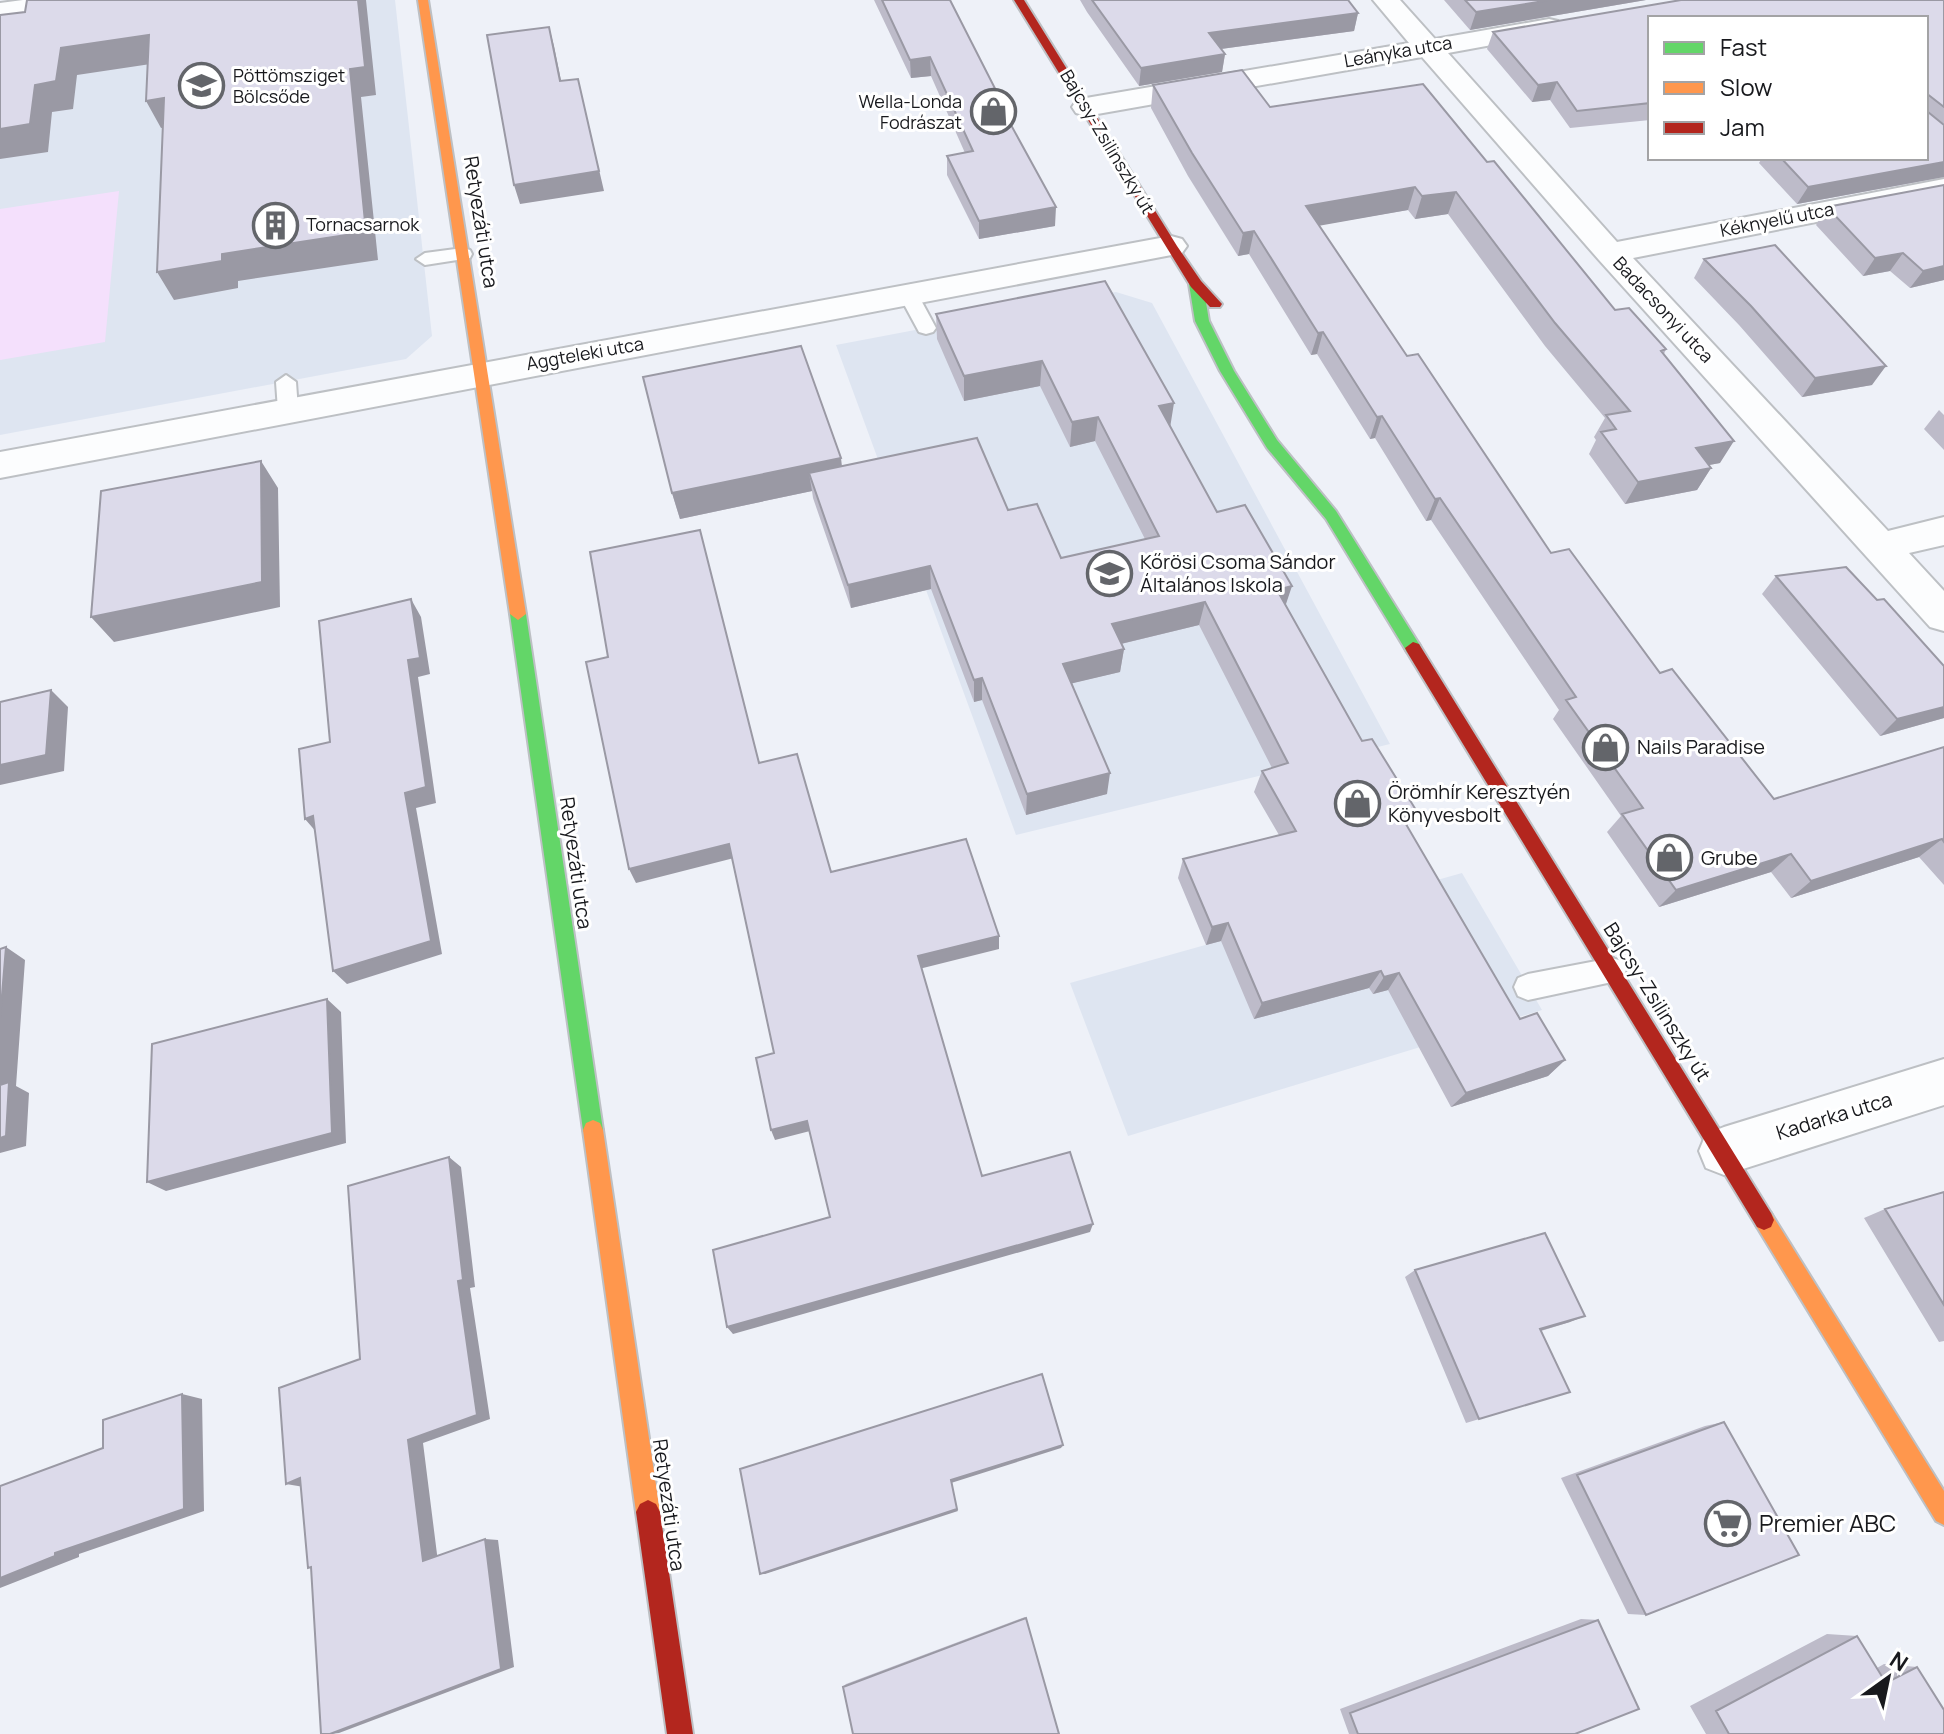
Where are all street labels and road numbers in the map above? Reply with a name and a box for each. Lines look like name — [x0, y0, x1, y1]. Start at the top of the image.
street label: Leányka utca — [1342, 30, 1454, 72]
street label: Bajcsy-Zsilinszky út — [1055, 65, 1160, 218]
street label: Retyezáti utca — [458, 154, 505, 290]
street label: Kéknyelű utca — [1718, 196, 1836, 242]
street label: Badacsonyi utca — [1608, 251, 1719, 368]
street label: Aggteleki utca — [524, 331, 645, 375]
street label: Retyezáti utca — [554, 795, 599, 931]
street label: Bajcsy-Zsilinszky út — [1598, 917, 1717, 1086]
street label: Kadarka utca — [1773, 1085, 1895, 1146]
street label: Retyezáti utca — [647, 1437, 692, 1573]

